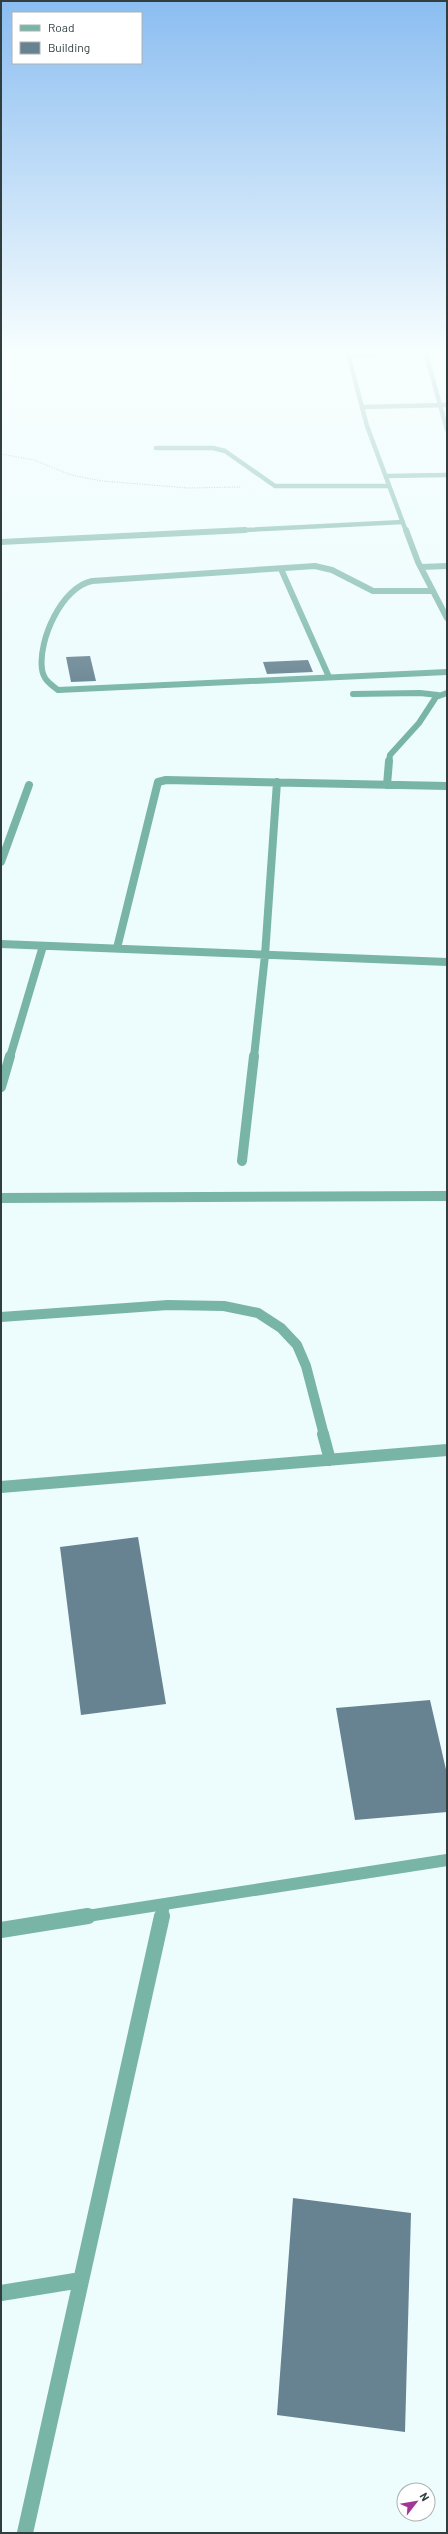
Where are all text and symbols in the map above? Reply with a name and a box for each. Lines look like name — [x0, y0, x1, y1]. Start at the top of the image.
legend — [12, 12, 142, 64]
text: Road — [48, 20, 75, 34]
text: Building — [48, 40, 90, 54]
north arrow — [396, 2482, 436, 2522]
text: N — [418, 2490, 432, 2503]

